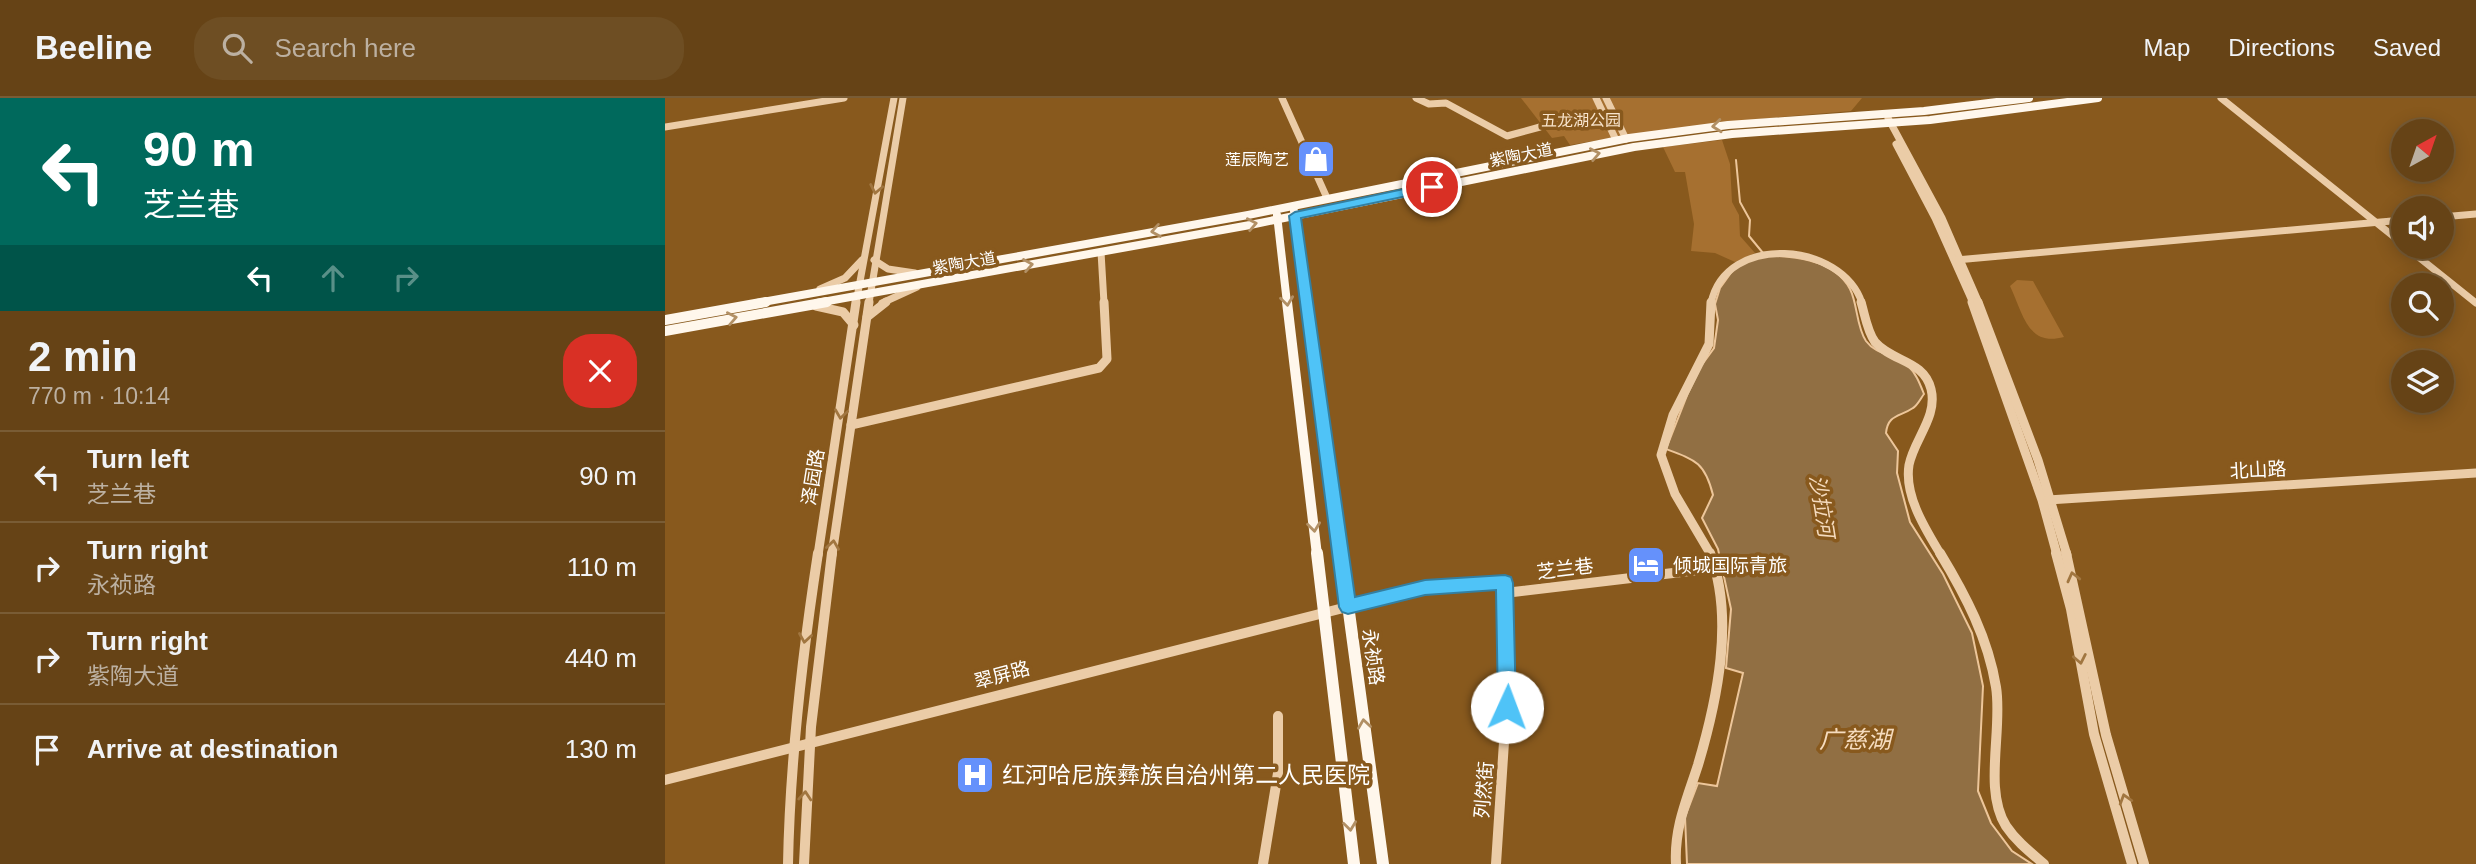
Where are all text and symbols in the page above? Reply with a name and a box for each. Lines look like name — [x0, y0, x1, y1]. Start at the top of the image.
search box — [194, 17, 684, 80]
text: Beeline — [35, 29, 152, 66]
icon: search — [218, 29, 256, 67]
text: Search here — [274, 33, 416, 63]
text: Map — [2144, 34, 2190, 61]
text: Directions — [2228, 34, 2335, 61]
text: Saved — [2373, 34, 2441, 61]
park label: 五龙湖公园 — [1541, 112, 1621, 129]
one-way arrow — [1711, 119, 1723, 134]
north arrow — [2391, 119, 2453, 182]
map controls — [2391, 119, 2454, 413]
text: 90 m — [143, 122, 255, 176]
icon: left — [28, 126, 119, 217]
shop icon: 莲辰陶艺 — [1295, 138, 1337, 180]
street label: 紫陶大道 — [1488, 141, 1554, 169]
one-way arrow — [1589, 148, 1601, 163]
place label: 莲辰陶艺 — [1225, 151, 1289, 168]
pin — [1402, 157, 1462, 217]
icon: arrive — [1413, 168, 1451, 206]
one-way arrow — [870, 183, 885, 195]
text: 芝兰巷 — [143, 187, 239, 223]
button: sound — [2391, 196, 2454, 259]
one-way arrow — [1246, 218, 1258, 233]
one-way arrow — [1150, 223, 1162, 238]
street label: 紫陶大道 — [931, 249, 997, 277]
one-way arrow — [1022, 258, 1034, 273]
icon: left — [241, 259, 279, 297]
icon: ahead — [314, 259, 352, 297]
icon: right — [387, 259, 425, 297]
button: search — [2391, 273, 2454, 336]
one-way arrow — [1280, 295, 1295, 307]
one-way arrow — [726, 312, 738, 327]
text: 2 min — [28, 333, 138, 380]
button: close — [563, 334, 637, 408]
button: layers — [2391, 350, 2454, 413]
text: 770 m · 10:14 — [28, 383, 170, 409]
one-way arrow — [833, 408, 848, 420]
text: Turn left — [87, 444, 189, 474]
street label: 泽园路 — [798, 447, 828, 507]
icon: left — [28, 458, 66, 496]
street label: 北山路 — [2229, 458, 2287, 482]
text: 90 m — [579, 461, 637, 491]
water label: 沙拉河 — [1806, 473, 1839, 543]
text: 芝兰巷 — [87, 481, 156, 507]
one-way arrow — [1307, 521, 1322, 533]
text: Turn right — [87, 535, 208, 565]
one-way arrow — [826, 540, 841, 551]
hotel icon: 倾城国际青旅 — [1625, 544, 1667, 586]
icon: right — [28, 549, 66, 587]
text: 110 m — [567, 552, 637, 582]
street label: 芝兰巷 — [1535, 555, 1595, 583]
place label: 倾城国际青旅 — [1673, 555, 1787, 576]
one-way arrow — [2067, 571, 2082, 583]
text: 永祯路 — [87, 572, 156, 598]
text: Turn right — [87, 626, 208, 656]
street label: 永祯路 — [1359, 627, 1387, 687]
one-way arrow — [798, 632, 813, 644]
icon: right — [28, 640, 66, 678]
text: 440 m — [565, 643, 637, 673]
one-way arrow — [2072, 653, 2087, 665]
street label: 翠屏路 — [972, 657, 1032, 693]
text: 紫陶大道 — [87, 663, 179, 689]
position arrow — [1470, 670, 1544, 744]
one-way arrow — [1357, 718, 1372, 729]
water label: 广慈湖 — [1819, 726, 1895, 753]
icon: arrive — [28, 731, 66, 769]
text: Arrive at destination — [87, 734, 338, 764]
text: 130 m — [565, 734, 637, 764]
hospital icon: 红河哈尼族彝族自治州第二人民医院 — [954, 754, 996, 796]
street label: 列然街 — [1471, 761, 1497, 819]
place label: 红河哈尼族彝族自治州第二人民医院 — [1002, 762, 1370, 788]
one-way arrow — [797, 790, 812, 801]
one-way arrow — [2118, 793, 2133, 805]
one-way arrow — [1342, 820, 1357, 831]

